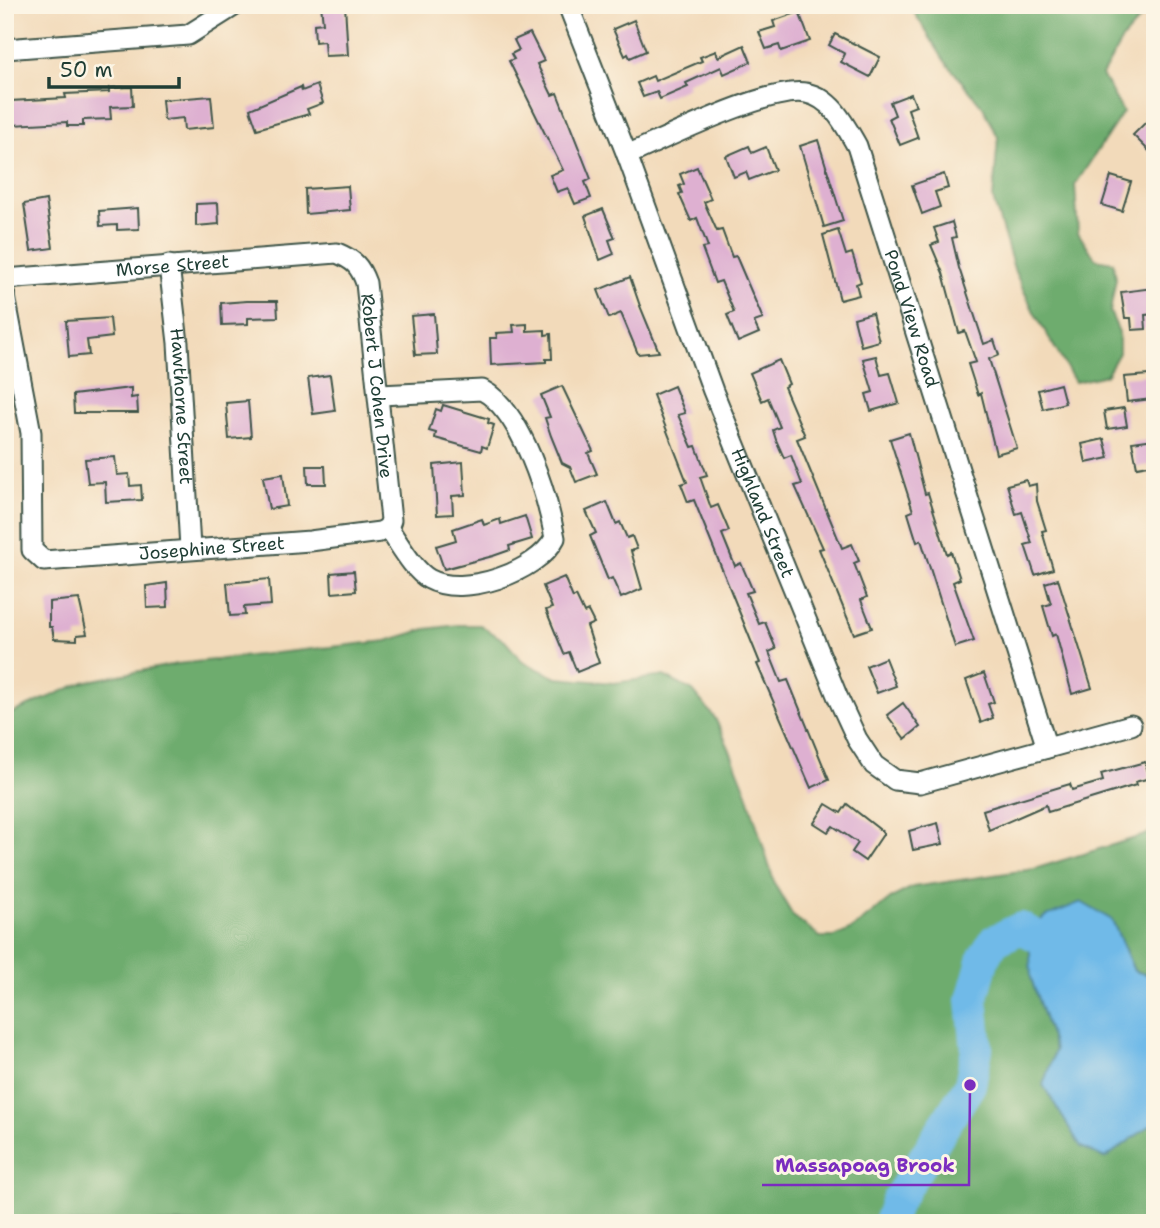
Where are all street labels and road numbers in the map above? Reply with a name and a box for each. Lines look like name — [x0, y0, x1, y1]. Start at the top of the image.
street label: Pond View Road — [878, 247, 944, 391]
street label: Morse Street — [115, 249, 230, 282]
street label: Robert J Cohen Drive — [355, 292, 399, 480]
street label: Hawthorne Street — [164, 327, 198, 485]
street label: Highland Street — [726, 444, 800, 581]
street label: Josephine Street — [138, 531, 286, 566]

